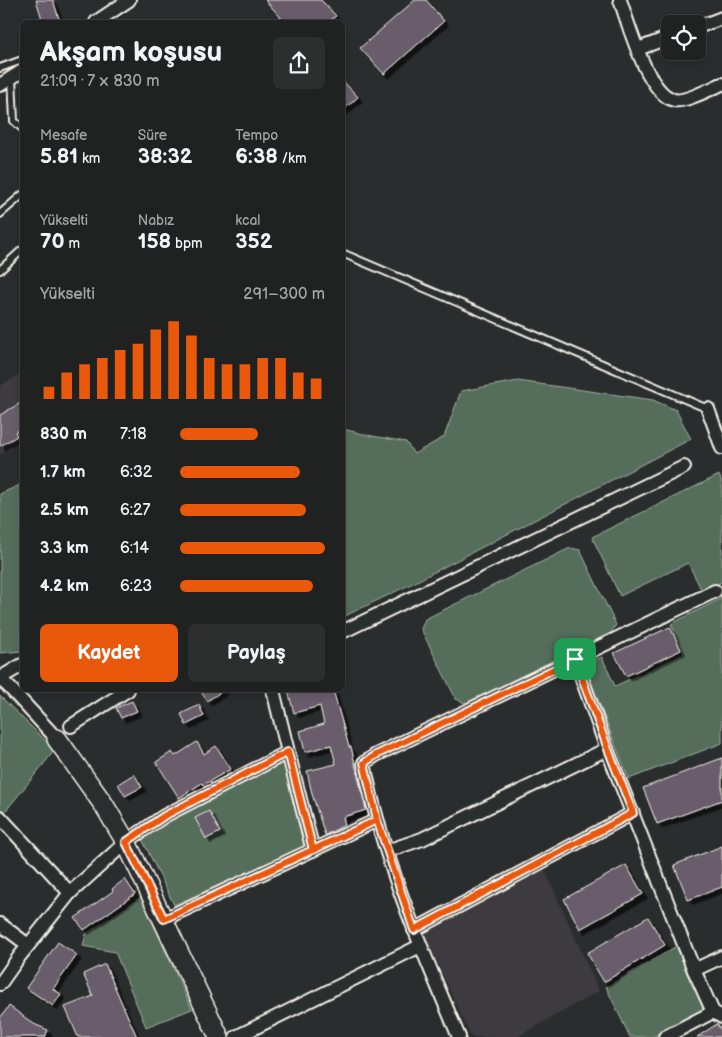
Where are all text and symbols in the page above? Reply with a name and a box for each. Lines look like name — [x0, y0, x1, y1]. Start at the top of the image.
map controls — [661, 15, 706, 60]
button: locate — [661, 15, 706, 60]
text: Akşam koşusu — [40, 36, 222, 69]
button: share — [273, 37, 325, 89]
text: 21:09 · 7 × 830 m — [40, 72, 160, 91]
text: Mesafe — [40, 127, 87, 144]
text: Süre — [138, 127, 167, 144]
text: Tempo — [235, 127, 278, 144]
text: 5.81 — [40, 144, 78, 169]
text: 38:32 — [138, 144, 192, 169]
text: 6:38 — [235, 144, 278, 169]
text: km — [78, 150, 100, 167]
text: /km — [278, 150, 307, 167]
text: Yükselti — [40, 212, 88, 229]
text: Nabız — [138, 212, 174, 229]
text: kcal — [235, 212, 260, 229]
text: 70 — [40, 229, 65, 254]
text: 158 — [138, 229, 171, 254]
text: 352 — [235, 229, 272, 254]
text: m — [65, 235, 80, 252]
text: bpm — [171, 235, 203, 252]
text: Yükselti — [40, 285, 95, 304]
text: 291–300 m — [243, 285, 325, 304]
text: 830 m — [40, 425, 87, 444]
text: 7:18 — [120, 425, 147, 444]
text: 1.7 km — [40, 463, 85, 482]
text: 6:32 — [120, 463, 152, 482]
text: 2.5 km — [40, 501, 89, 520]
text: 6:27 — [120, 501, 150, 520]
text: 3.3 km — [40, 539, 89, 558]
text: 6:14 — [120, 539, 149, 558]
text: 4.2 km — [40, 577, 89, 596]
text: 6:23 — [120, 577, 152, 596]
button: Kaydet — [40, 624, 178, 682]
button: Paylaş — [188, 624, 325, 682]
pin — [554, 638, 596, 680]
icon: arrive — [561, 645, 589, 673]

